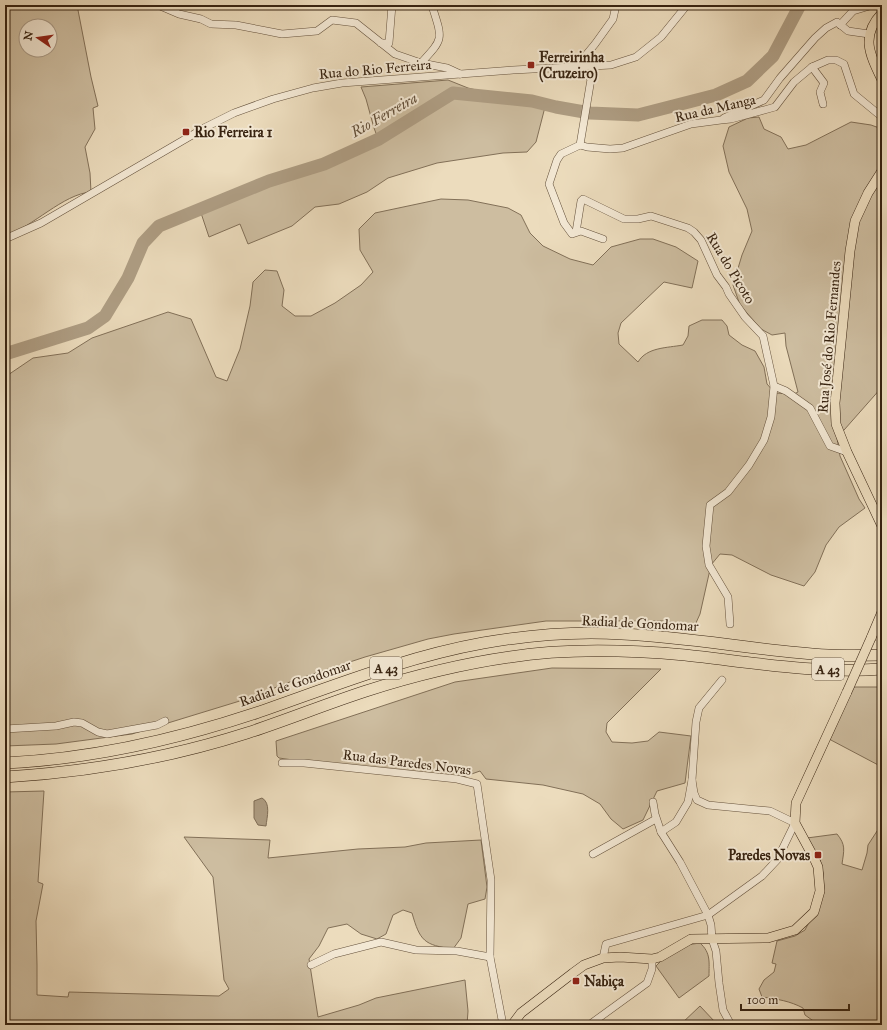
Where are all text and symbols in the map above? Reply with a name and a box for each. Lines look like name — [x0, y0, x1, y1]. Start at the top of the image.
north arrow — [18, 18, 58, 58]
text: N — [21, 29, 36, 42]
place label: Ferreirinha (Cruzeiro) — [539, 49, 605, 83]
street label: Rua do Rio Ferreira — [318, 56, 432, 83]
marker: Ferreirinha (Cruzeiro) — [526, 60, 536, 70]
water label: Rio Ferreira — [347, 89, 420, 142]
street label: Rua da Manga — [673, 91, 757, 126]
place label: Rio Ferreira 1 — [194, 124, 273, 141]
marker: Rio Ferreira 1 — [181, 127, 191, 137]
street label: Rua do Picoto — [703, 229, 759, 307]
street label: Rua José do Rio Fernandes — [814, 260, 846, 414]
street label: Radial de Gondomar — [581, 612, 700, 635]
street label: Radial de Gondomar — [237, 656, 354, 711]
road number: A 43 — [370, 657, 402, 679]
road number: A 43 — [812, 658, 844, 680]
street label: Rua das Paredes Novas — [342, 746, 472, 779]
place label: Paredes Novas — [728, 847, 810, 864]
marker: Paredes Novas — [813, 850, 823, 860]
place label: Nabiça — [584, 973, 625, 991]
marker: Nabiça — [571, 976, 581, 986]
scale bar — [741, 986, 849, 1012]
text: 100 m — [747, 993, 778, 1007]

